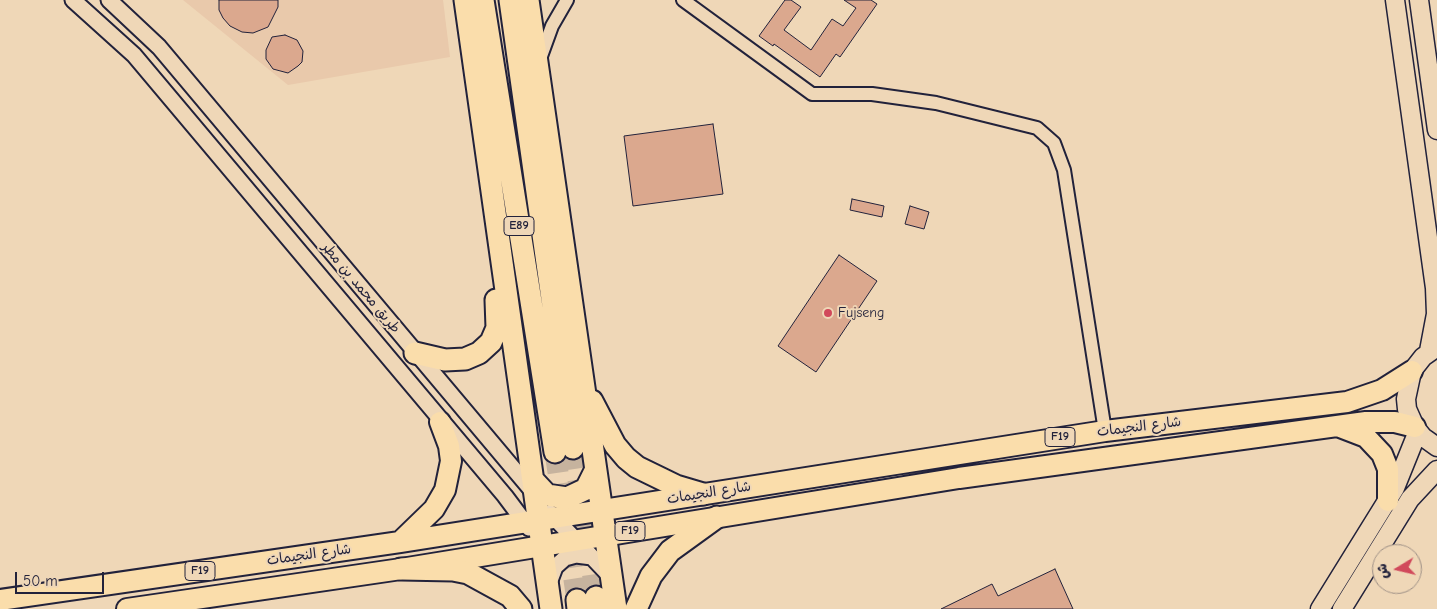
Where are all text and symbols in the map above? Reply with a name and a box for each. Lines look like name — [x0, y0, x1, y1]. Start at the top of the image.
road number: E89 — [504, 217, 534, 236]
street label: طريق محمد بن مطر — [318, 239, 404, 337]
place label: Fujseng — [838, 305, 884, 321]
marker: Fujseng — [822, 307, 834, 319]
street label: شارع النجيمات — [1096, 413, 1182, 441]
road number: F19 — [1045, 428, 1075, 447]
street label: شارع النجيمات — [666, 478, 752, 508]
road number: F19 — [615, 522, 645, 540]
street label: شارع النجيمات — [266, 541, 352, 569]
north arrow — [1372, 544, 1422, 594]
scale bar — [18, 562, 106, 594]
road number: F19 — [185, 562, 215, 580]
text: ش — [1373, 562, 1392, 580]
text: 50 m — [23, 572, 58, 590]

